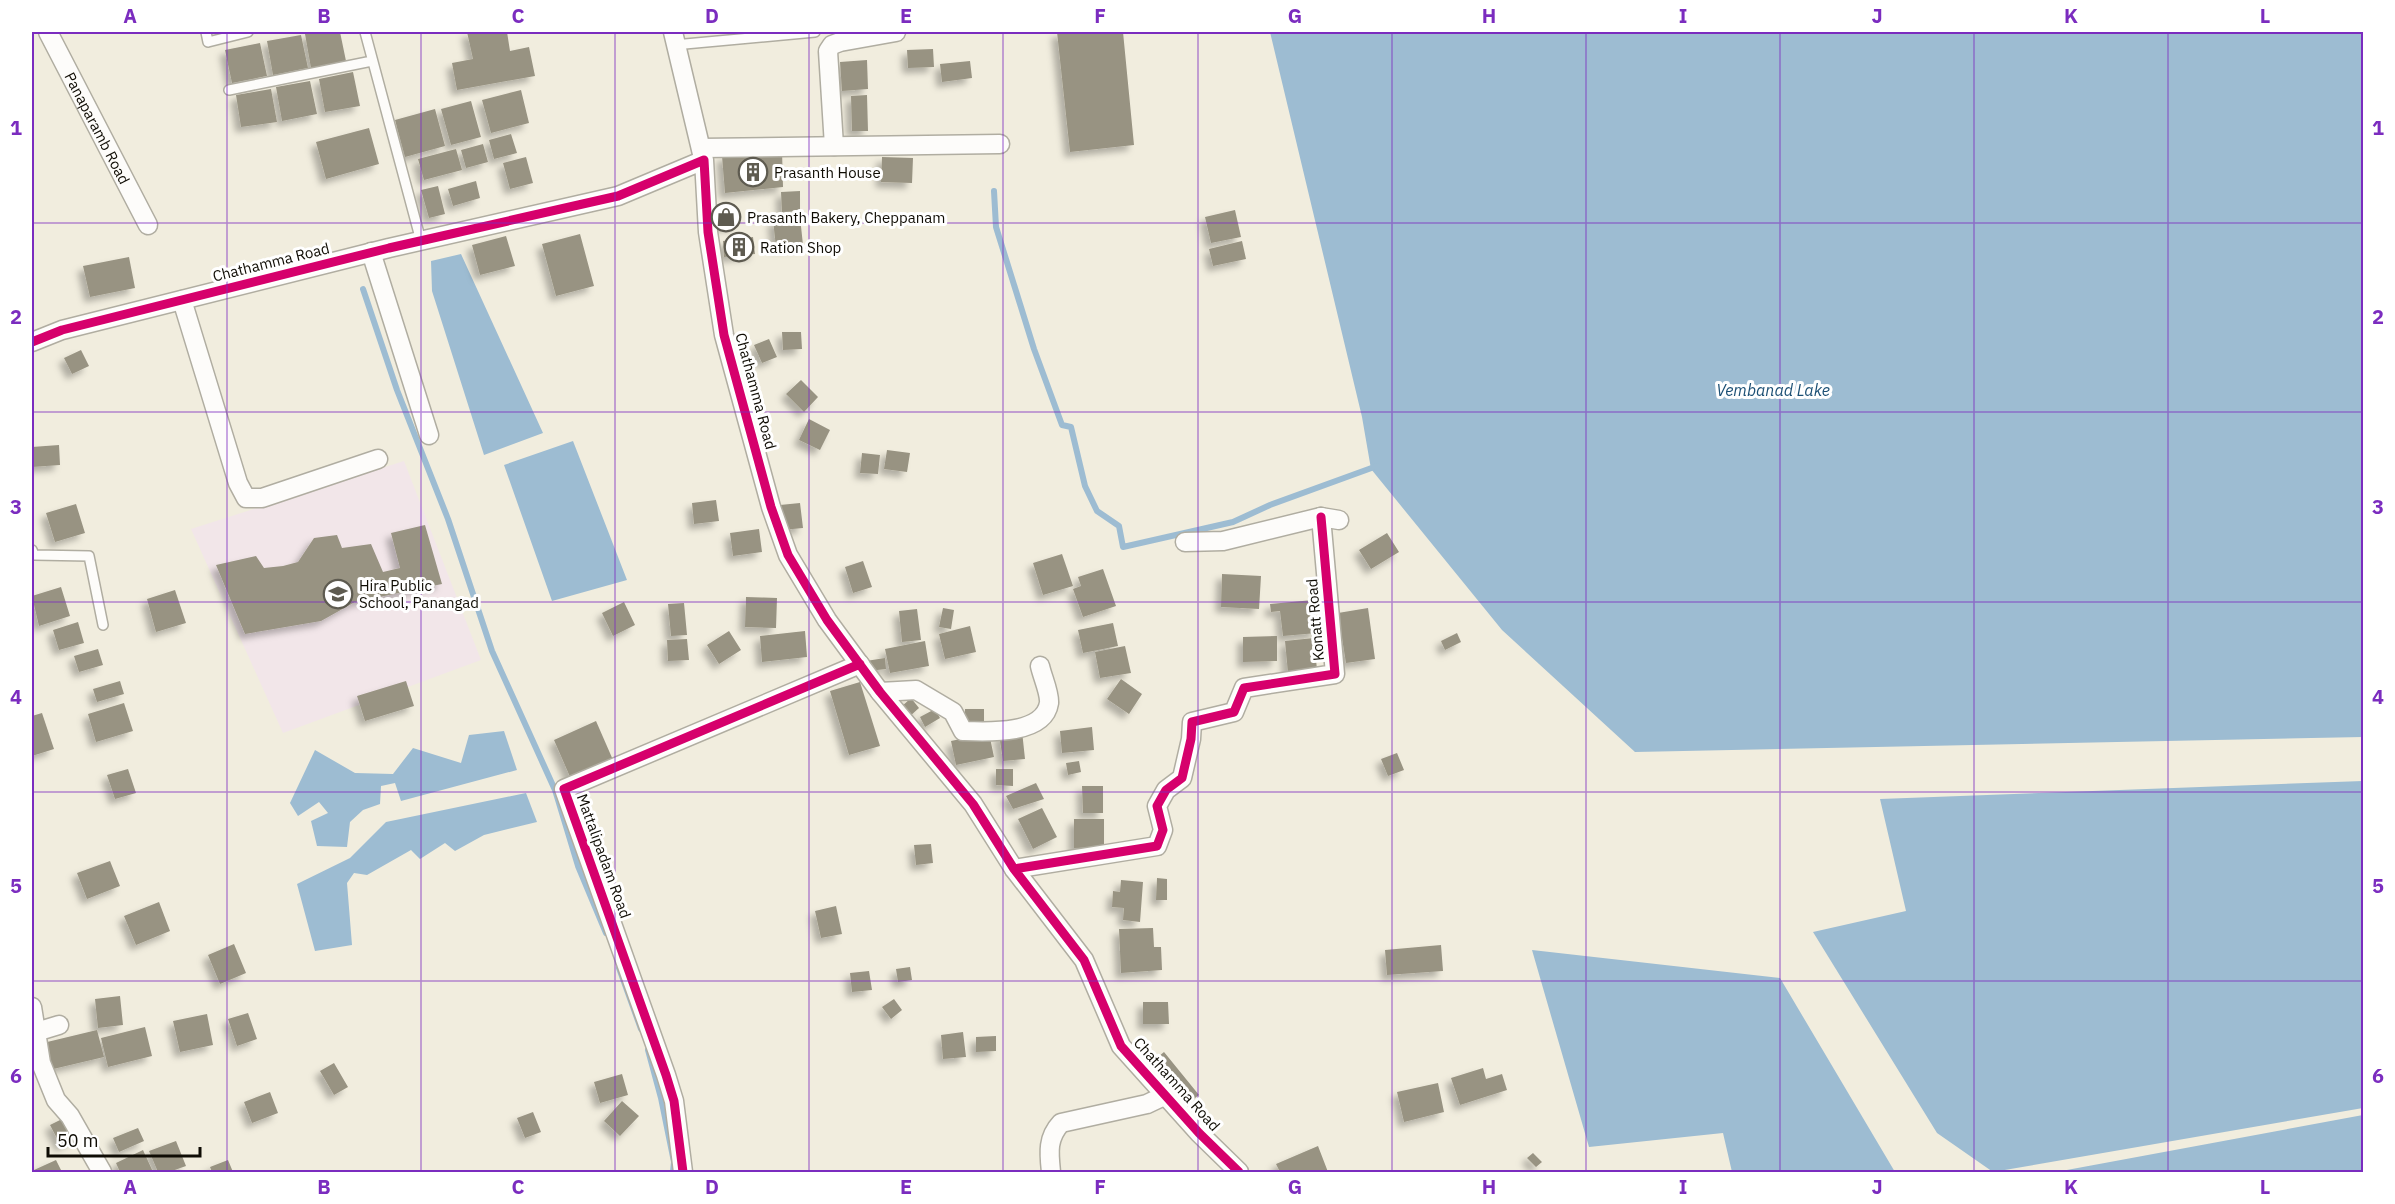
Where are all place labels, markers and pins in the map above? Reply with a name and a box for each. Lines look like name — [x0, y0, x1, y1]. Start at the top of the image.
building icon: Prasanth House — [737, 156, 769, 188]
place label: Prasanth House — [774, 163, 881, 182]
shop icon: Prasanth Bakery, Cheppanam — [710, 201, 742, 233]
place label: Prasanth Bakery, Cheppanam — [747, 208, 945, 227]
building icon: Ration Shop — [723, 231, 755, 263]
place label: Ration Shop — [760, 238, 841, 257]
place label: Hira Public School, Panangad — [359, 576, 479, 612]
school or university icon: Hira Public School, Panangad — [322, 578, 354, 610]

